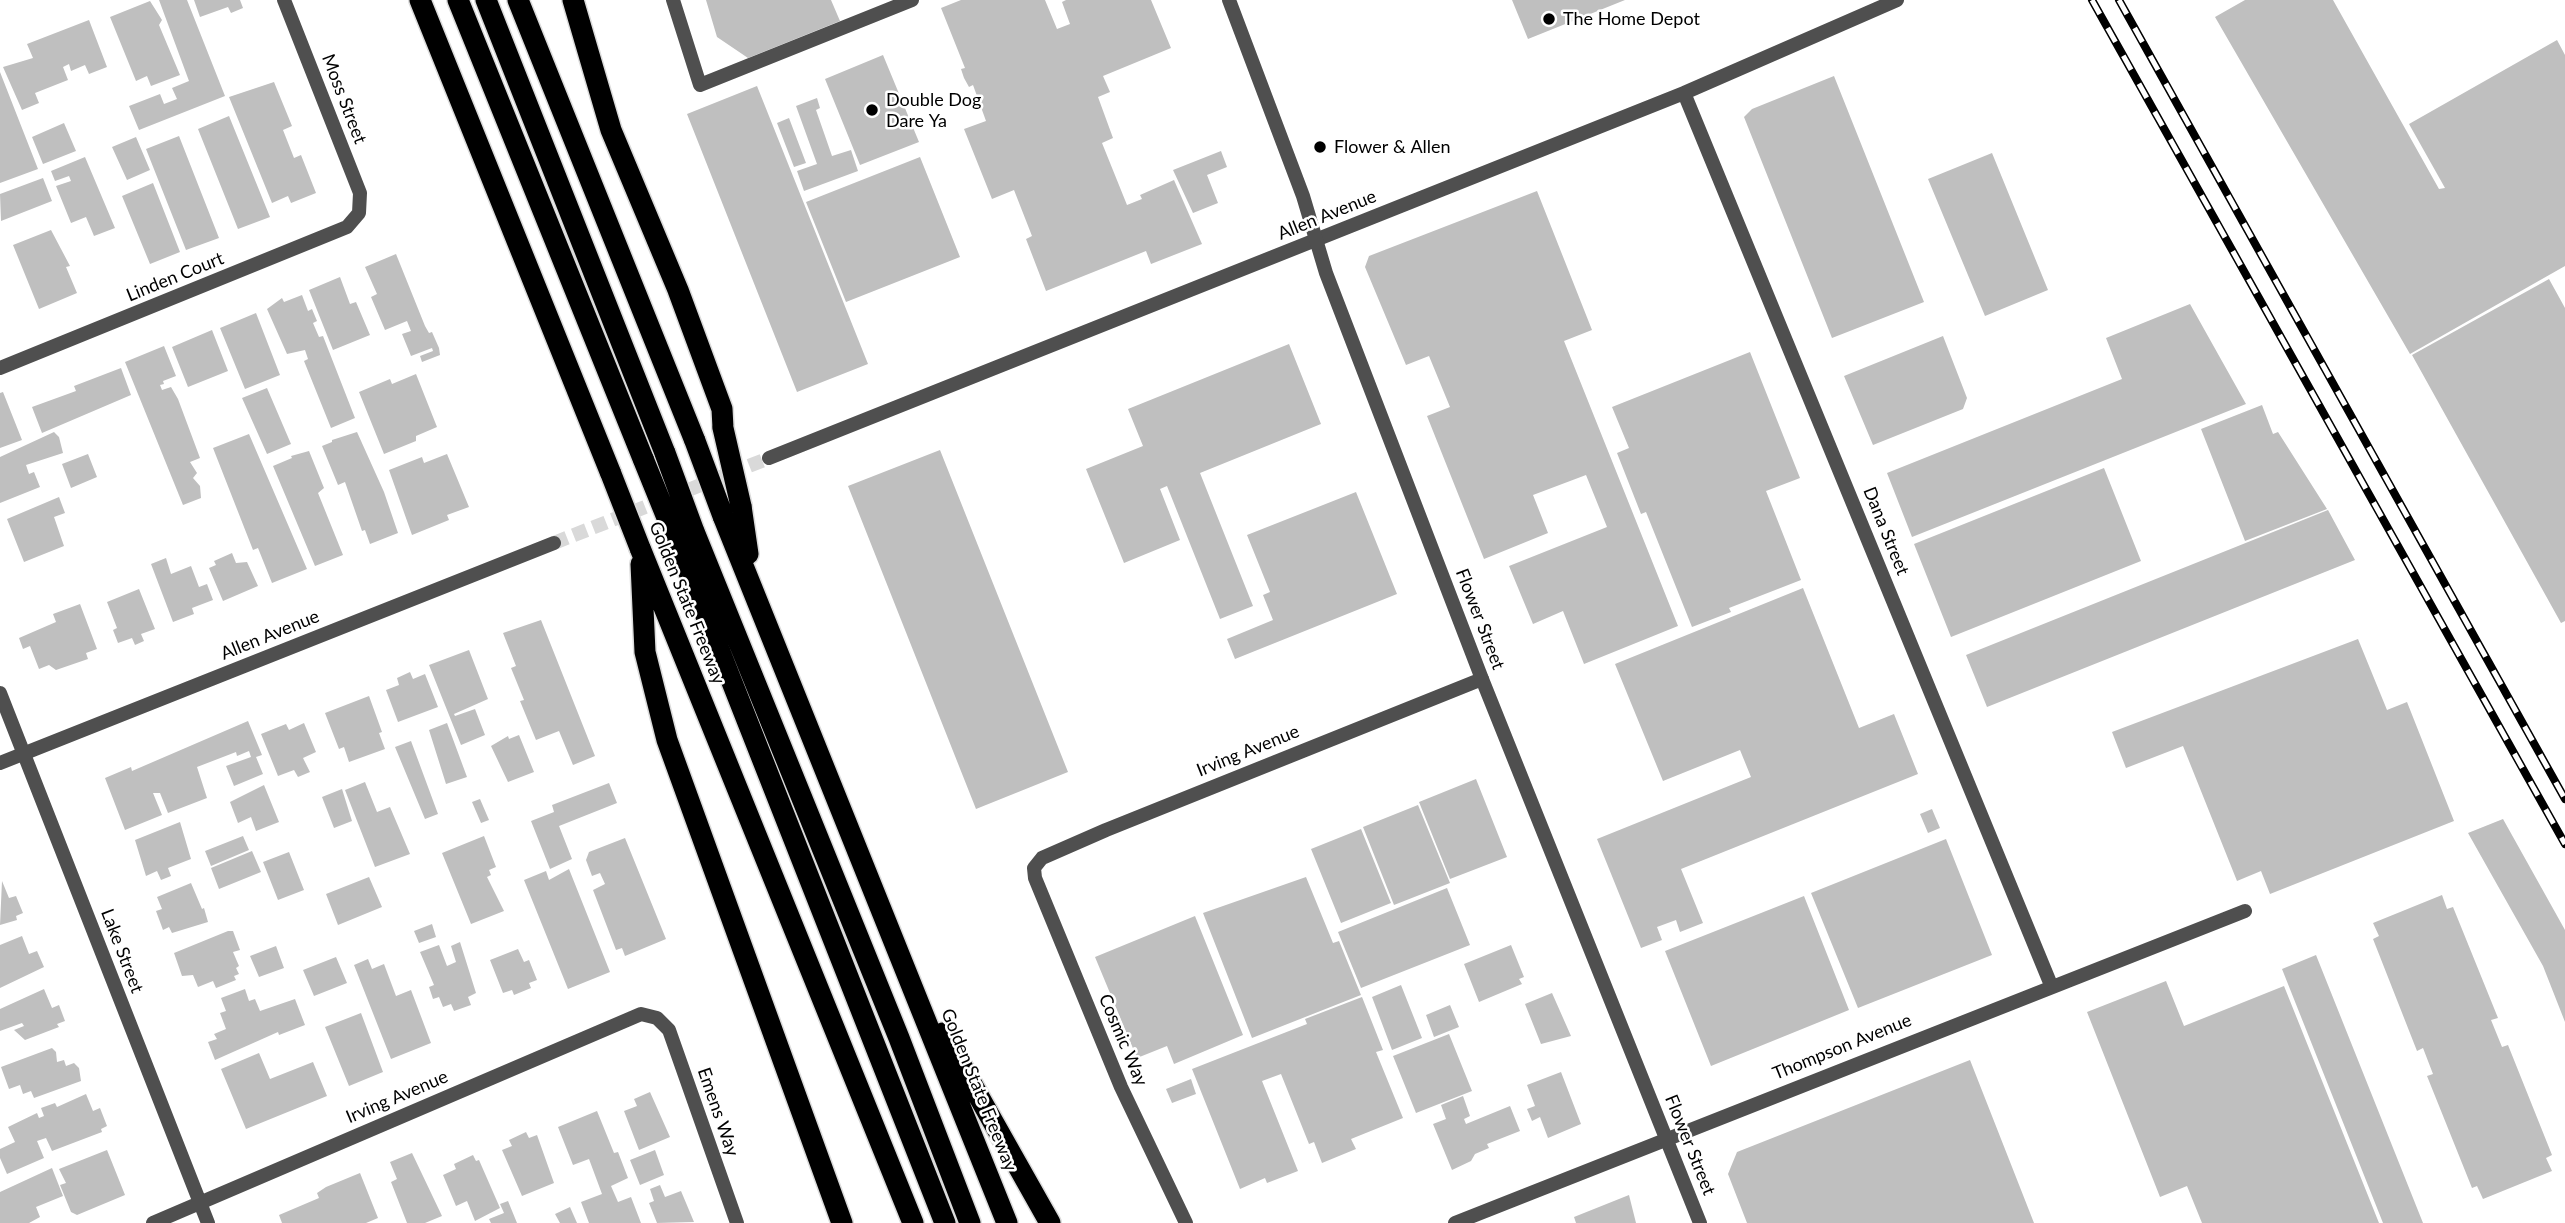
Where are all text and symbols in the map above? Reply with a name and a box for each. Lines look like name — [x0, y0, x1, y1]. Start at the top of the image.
place label: The Home Depot — [1563, 8, 1700, 30]
marker: The Home Depot — [1541, 11, 1557, 27]
street label: Moss Street — [317, 51, 371, 147]
place label: Double Dog Dare Ya — [886, 89, 981, 132]
marker: Double Dog Dare Ya — [864, 102, 880, 118]
place label: Flower & Allen — [1334, 136, 1451, 158]
marker: Flower & Allen — [1312, 139, 1328, 155]
street label: Allen Avenue — [1275, 185, 1379, 245]
street label: Linden Court — [123, 248, 227, 306]
street label: Dana Street — [1858, 484, 1914, 578]
street label: Golden State Freeway — [645, 519, 729, 687]
street label: Flower Street — [1451, 565, 1509, 673]
street label: Allen Avenue — [218, 605, 322, 665]
street label: Irving Avenue — [1194, 721, 1302, 781]
street label: Lake Street — [96, 906, 148, 996]
street label: Cosmic Way — [1094, 991, 1152, 1089]
street label: Golden State Freeway — [937, 1006, 1021, 1174]
street label: Thompson Avenue — [1769, 1009, 1915, 1085]
street label: Emens Way — [693, 1065, 743, 1159]
street label: Irving Avenue — [343, 1066, 451, 1128]
street label: Flower Street — [1660, 1092, 1720, 1198]

